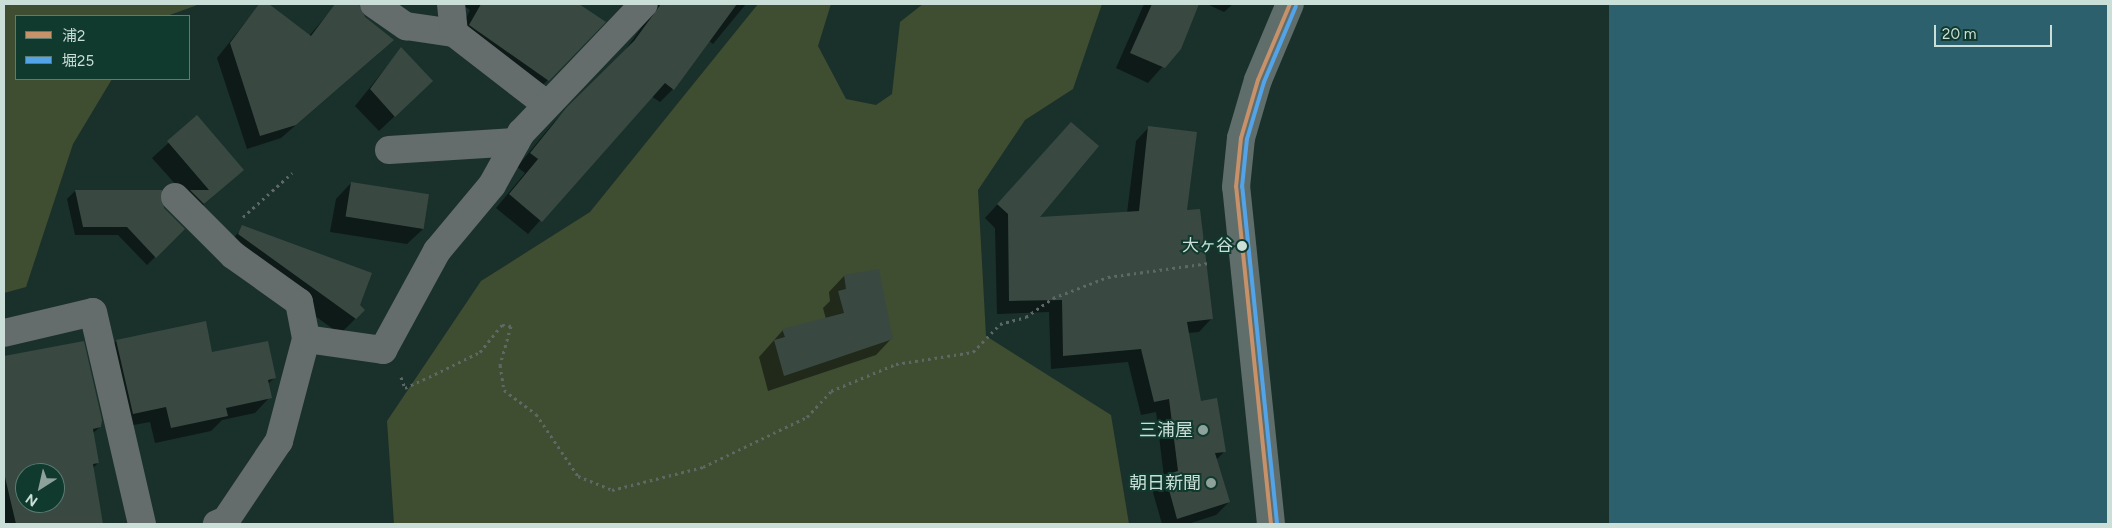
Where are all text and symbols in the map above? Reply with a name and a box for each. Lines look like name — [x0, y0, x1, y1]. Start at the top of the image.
legend — [15, 15, 190, 80]
scale bar — [1937, 15, 2054, 47]
text: 20 m — [1942, 25, 1976, 43]
text: 浦2 — [62, 27, 85, 45]
text: 堀25 — [62, 52, 94, 70]
place label: 大ヶ谷 — [1182, 236, 1233, 256]
marker: 大ヶ谷 — [1237, 241, 1247, 251]
place label: 三浦屋 — [1139, 419, 1193, 441]
marker: 三浦屋 — [1197, 424, 1209, 436]
north arrow — [15, 463, 65, 513]
place label: 朝日新聞 — [1129, 472, 1201, 494]
marker: 朝日新聞 — [1205, 477, 1217, 489]
text: N — [22, 490, 41, 510]

